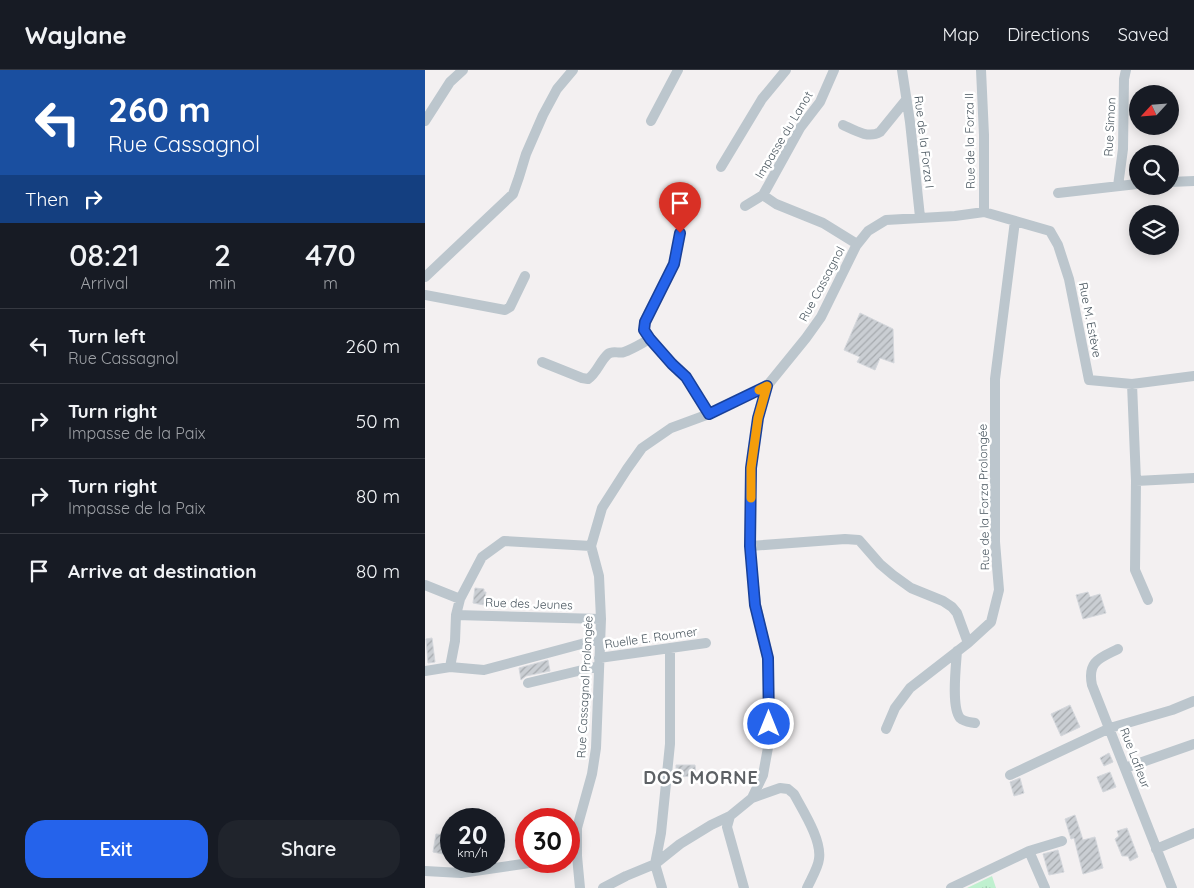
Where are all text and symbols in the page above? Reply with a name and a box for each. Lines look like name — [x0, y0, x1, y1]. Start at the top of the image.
text: Waylane — [25, 20, 127, 50]
text: Map — [942, 23, 979, 46]
text: Directions — [1007, 23, 1090, 46]
text: Saved — [1118, 23, 1169, 46]
north arrow — [1129, 85, 1179, 135]
map controls — [1129, 85, 1179, 255]
text: 260 m — [108, 87, 211, 131]
street label: Impasse du Lanot — [752, 88, 816, 181]
icon: left — [25, 90, 90, 155]
street label: Rue de la Forza II — [961, 93, 978, 189]
street label: Rue de la Forza I — [911, 95, 938, 189]
street label: Rue Simon — [1100, 97, 1119, 157]
text: Rue Cassagnol — [108, 130, 260, 158]
button: search — [1129, 145, 1179, 195]
pin — [659, 182, 701, 233]
icon: right — [79, 185, 107, 213]
text: Then — [25, 187, 69, 211]
icon: arrive — [666, 189, 694, 217]
button: layers — [1129, 205, 1179, 255]
text: 08:21 — [69, 236, 140, 274]
text: 2 — [214, 236, 231, 274]
text: 470 — [305, 236, 356, 274]
street label: Rue Cassagnol — [795, 244, 848, 324]
text: Arrival — [80, 273, 128, 293]
text: min — [209, 273, 236, 293]
text: m — [323, 273, 338, 293]
street label: Rue M. Estève — [1076, 281, 1105, 359]
text: Turn left — [68, 324, 146, 348]
icon: left — [25, 332, 53, 360]
text: 260 m — [345, 334, 400, 358]
text: Rue Cassagnol — [68, 348, 179, 368]
text: Turn right — [68, 399, 157, 423]
icon: right — [25, 407, 53, 435]
text: 50 m — [356, 409, 400, 433]
text: Impasse de la Paix — [68, 423, 206, 443]
street label: Rue de la Forza Prolongée — [975, 423, 992, 570]
text: Turn right — [68, 474, 157, 498]
icon: right — [25, 482, 53, 510]
text: 80 m — [356, 484, 400, 508]
text: Impasse de la Paix — [68, 498, 206, 518]
icon: arrive — [25, 557, 53, 585]
text: Arrive at destination — [68, 559, 257, 583]
text: 80 m — [356, 559, 400, 583]
street label: Rue des Jeunes — [485, 594, 573, 613]
street label: Rue Cassagnol Prolongée — [573, 615, 596, 759]
street label: Ruelle E. Roumer — [604, 624, 699, 651]
position arrow — [742, 697, 794, 749]
street label: Rue Lafleur — [1117, 725, 1154, 791]
district label: DOS MORNE — [643, 766, 759, 789]
speed limit sign: 30 — [515, 808, 580, 873]
text: 20 — [458, 819, 487, 850]
button: Exit — [25, 820, 208, 878]
button: Share — [218, 820, 400, 878]
text: km/h — [457, 845, 488, 860]

